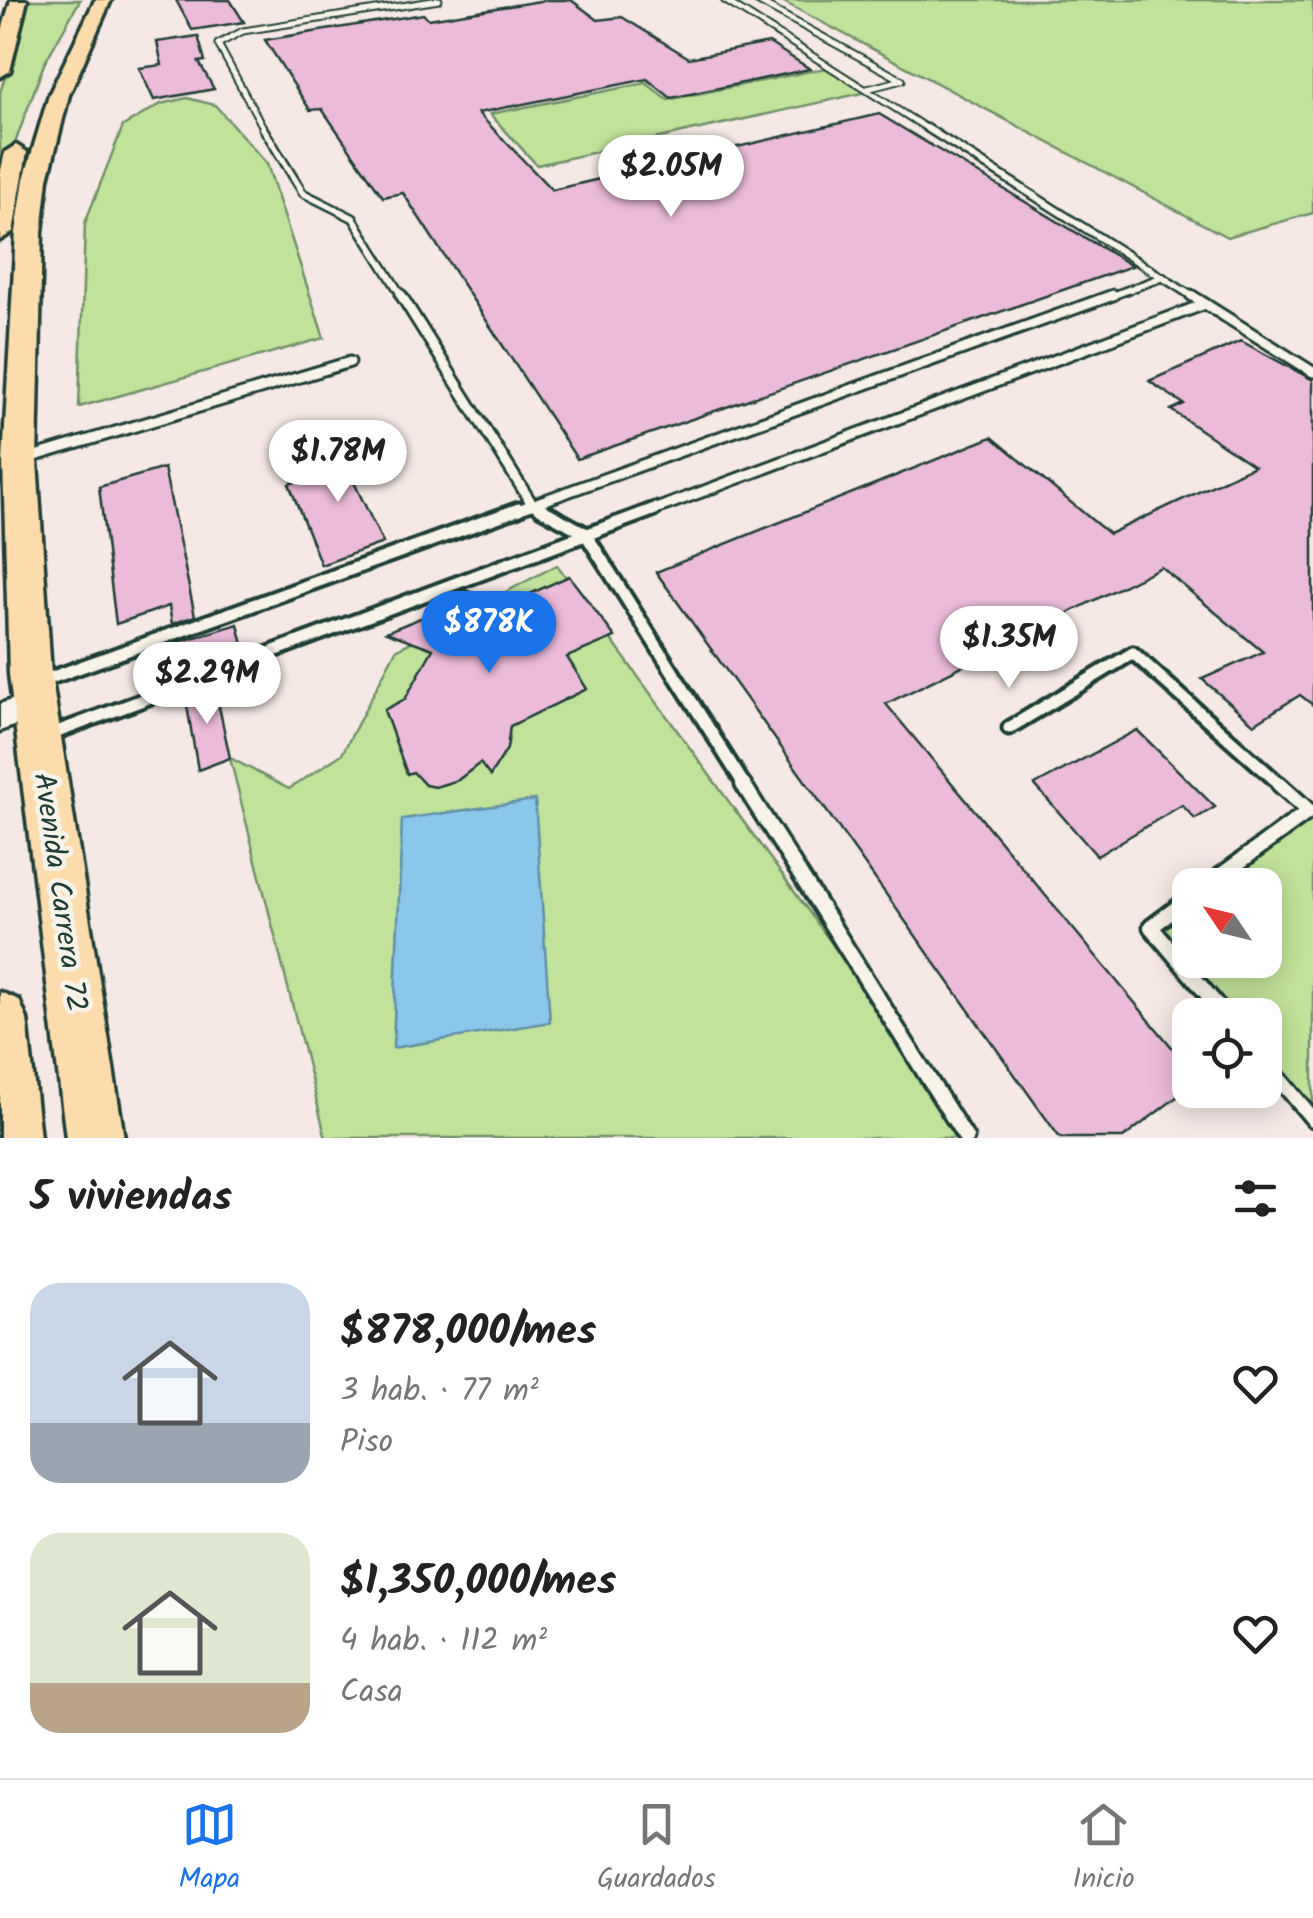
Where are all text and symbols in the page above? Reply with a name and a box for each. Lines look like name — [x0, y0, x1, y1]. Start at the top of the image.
pin: $2.05M — [590, 135, 752, 220]
text: $2.05M — [620, 142, 722, 193]
pin: $1.78M — [257, 420, 419, 505]
text: $1.78M — [291, 427, 385, 478]
pin: $878K — [419, 591, 559, 676]
text: $878K — [443, 598, 535, 649]
pin: $1.35M — [928, 606, 1090, 691]
text: $1.35M — [962, 613, 1056, 664]
pin: $2.29M — [126, 642, 288, 727]
text: $2.29M — [155, 649, 259, 700]
street label: Avenida Carrera 72 — [18, 769, 100, 1015]
north arrow — [1172, 868, 1282, 978]
map controls — [1172, 868, 1282, 1108]
button: locate — [1172, 998, 1282, 1108]
text: 5 viviendas — [30, 1165, 232, 1232]
icon: filters — [1228, 1171, 1283, 1226]
text: $878,000/mes — [340, 1299, 596, 1366]
icon: home — [110, 1323, 230, 1443]
icon: heart — [1228, 1356, 1283, 1411]
text: 3 hab. · 77 m² — [340, 1366, 539, 1417]
text: Piso — [340, 1417, 393, 1468]
text: $1,350,000/mes — [340, 1549, 616, 1616]
icon: home — [110, 1573, 230, 1693]
icon: heart — [1228, 1606, 1283, 1661]
text: 4 hab. · 112 m² — [340, 1616, 547, 1667]
text: Casa — [340, 1667, 403, 1718]
tab: Mapa — [178, 1797, 240, 1902]
tab: Guardados — [597, 1797, 716, 1902]
tab: Inicio — [1072, 1797, 1135, 1902]

